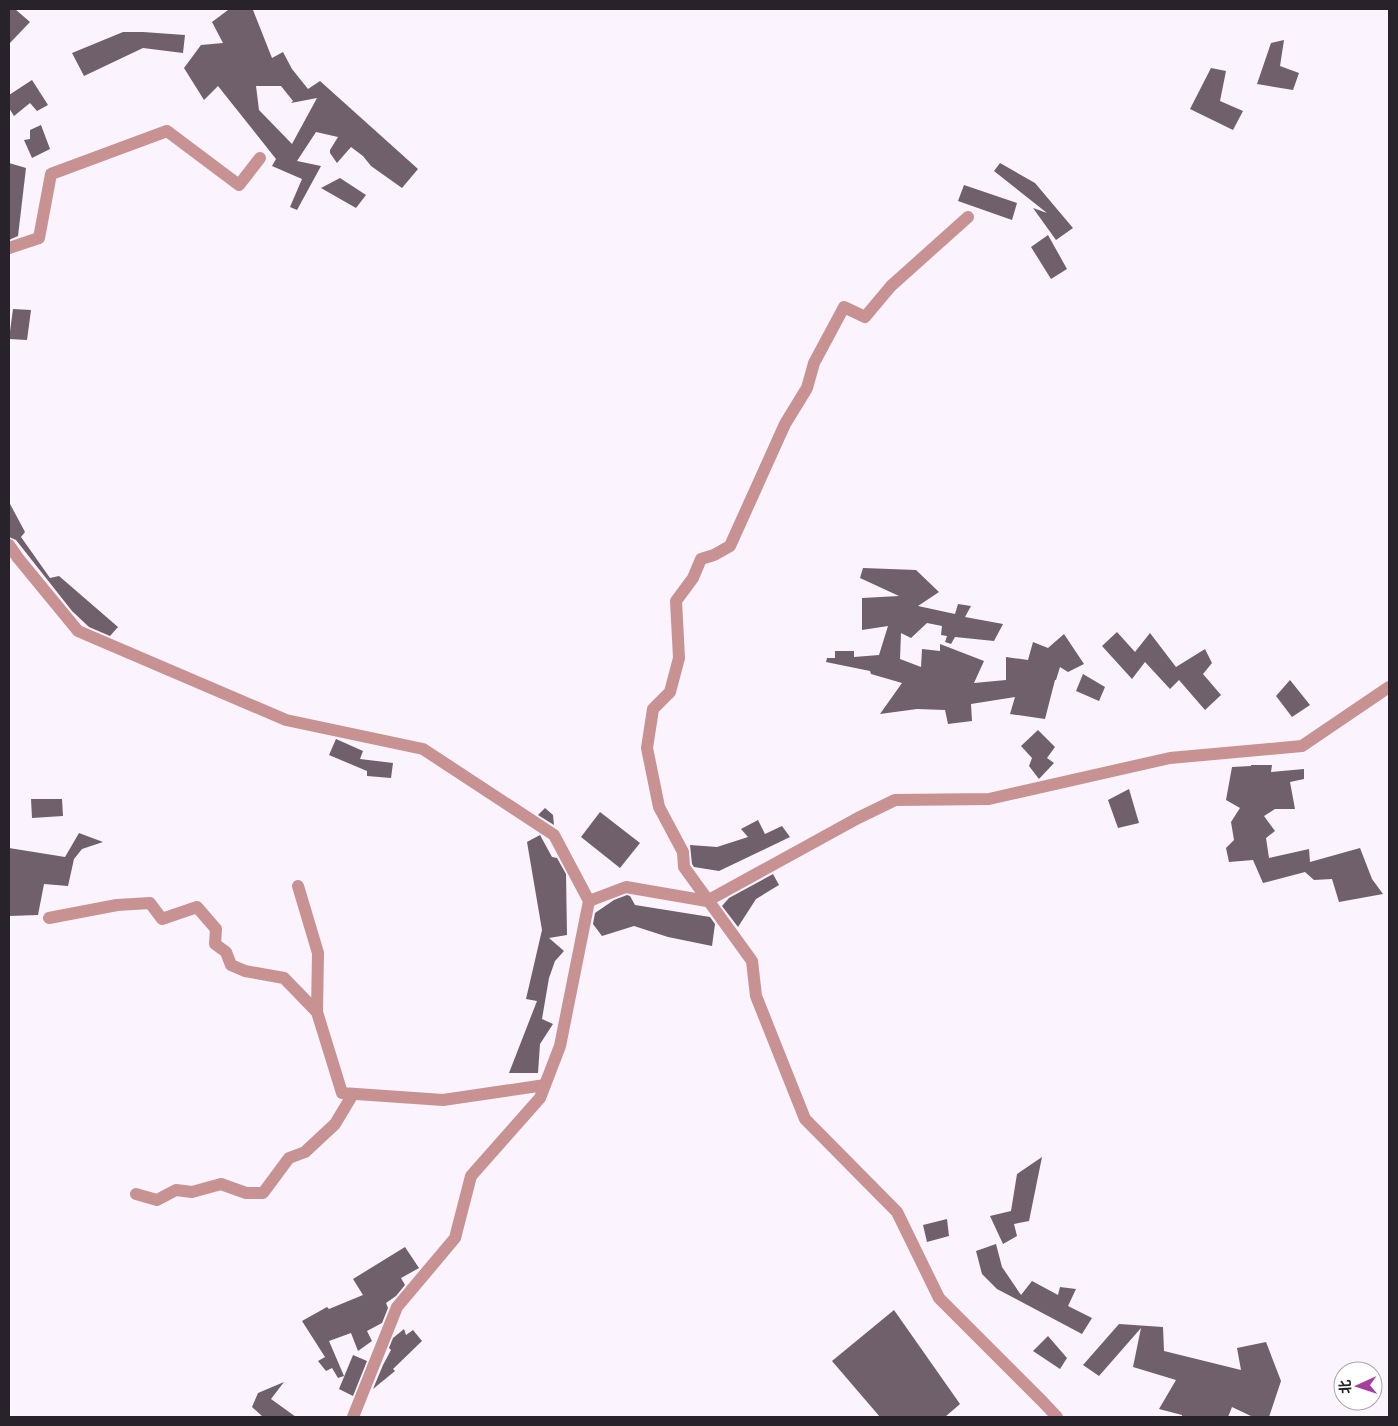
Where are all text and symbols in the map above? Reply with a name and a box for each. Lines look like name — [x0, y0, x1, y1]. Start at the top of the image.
north arrow — [1333, 1361, 1383, 1411]
text: 北 — [1335, 1379, 1354, 1394]

